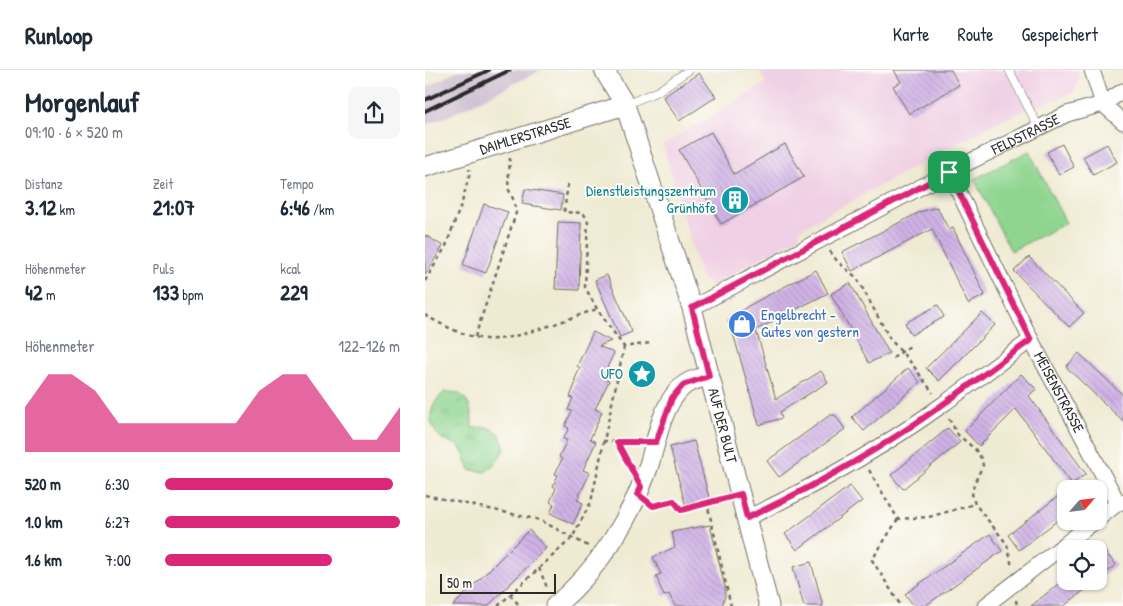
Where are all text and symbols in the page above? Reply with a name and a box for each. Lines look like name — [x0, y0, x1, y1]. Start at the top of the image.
text: Runloop — [25, 19, 92, 51]
text: Karte — [893, 22, 930, 47]
text: Route — [958, 22, 994, 47]
text: Gespeichert — [1022, 22, 1098, 47]
text: Morgenlauf — [25, 83, 140, 121]
button: share — [348, 87, 400, 139]
street label: FELDSTRASSE — [987, 108, 1063, 160]
street label: DAIMLERSTRASSE — [477, 111, 574, 159]
text: 09:10 · 6 × 520 m — [25, 121, 123, 143]
pin — [928, 151, 970, 193]
icon: arrive — [935, 158, 963, 186]
text: Distanz — [25, 174, 63, 193]
text: Zeit — [153, 174, 173, 193]
text: Tempo — [280, 174, 314, 193]
place label: Dienstleistungszentrum Grünhöfe — [586, 180, 716, 218]
building icon: Dienstleistungszentrum Grünhöfe — [720, 185, 750, 215]
text: 3.12 — [25, 193, 56, 222]
text: 21:07 — [153, 193, 195, 222]
text: 6:46 — [280, 193, 310, 222]
text: km — [56, 200, 75, 219]
text: /km — [310, 200, 334, 219]
text: Höhenmeter — [25, 259, 86, 278]
text: Puls — [153, 259, 174, 278]
text: kcal — [280, 259, 301, 278]
text: 42 — [25, 278, 43, 307]
text: 133 — [153, 278, 179, 307]
text: 229 — [280, 278, 308, 307]
text: m — [43, 285, 55, 304]
text: bpm — [179, 285, 204, 304]
place label: Engelbrecht - Gutes von gestern — [761, 304, 859, 342]
shop icon: Engelbrecht - Gutes von gestern — [727, 309, 757, 339]
text: Höhenmeter — [25, 335, 95, 357]
text: 122–126 m — [338, 335, 400, 357]
street label: MEISENSTRASSE — [1029, 348, 1090, 436]
place icon: UFO — [627, 359, 657, 389]
place label: UFO — [601, 363, 623, 384]
street label: AUF DER BULT — [703, 385, 743, 466]
text: 520 m — [25, 473, 61, 495]
text: 6:30 — [105, 473, 129, 495]
north arrow — [1057, 480, 1107, 530]
map controls — [1057, 480, 1107, 590]
text: 1.0 km — [25, 511, 63, 533]
text: 6:27 — [105, 511, 131, 533]
button: locate — [1057, 540, 1107, 590]
text: 1.6 km — [25, 549, 62, 571]
text: 7:00 — [105, 549, 131, 571]
scale bar — [440, 571, 556, 594]
text: 50 m — [447, 573, 472, 592]

